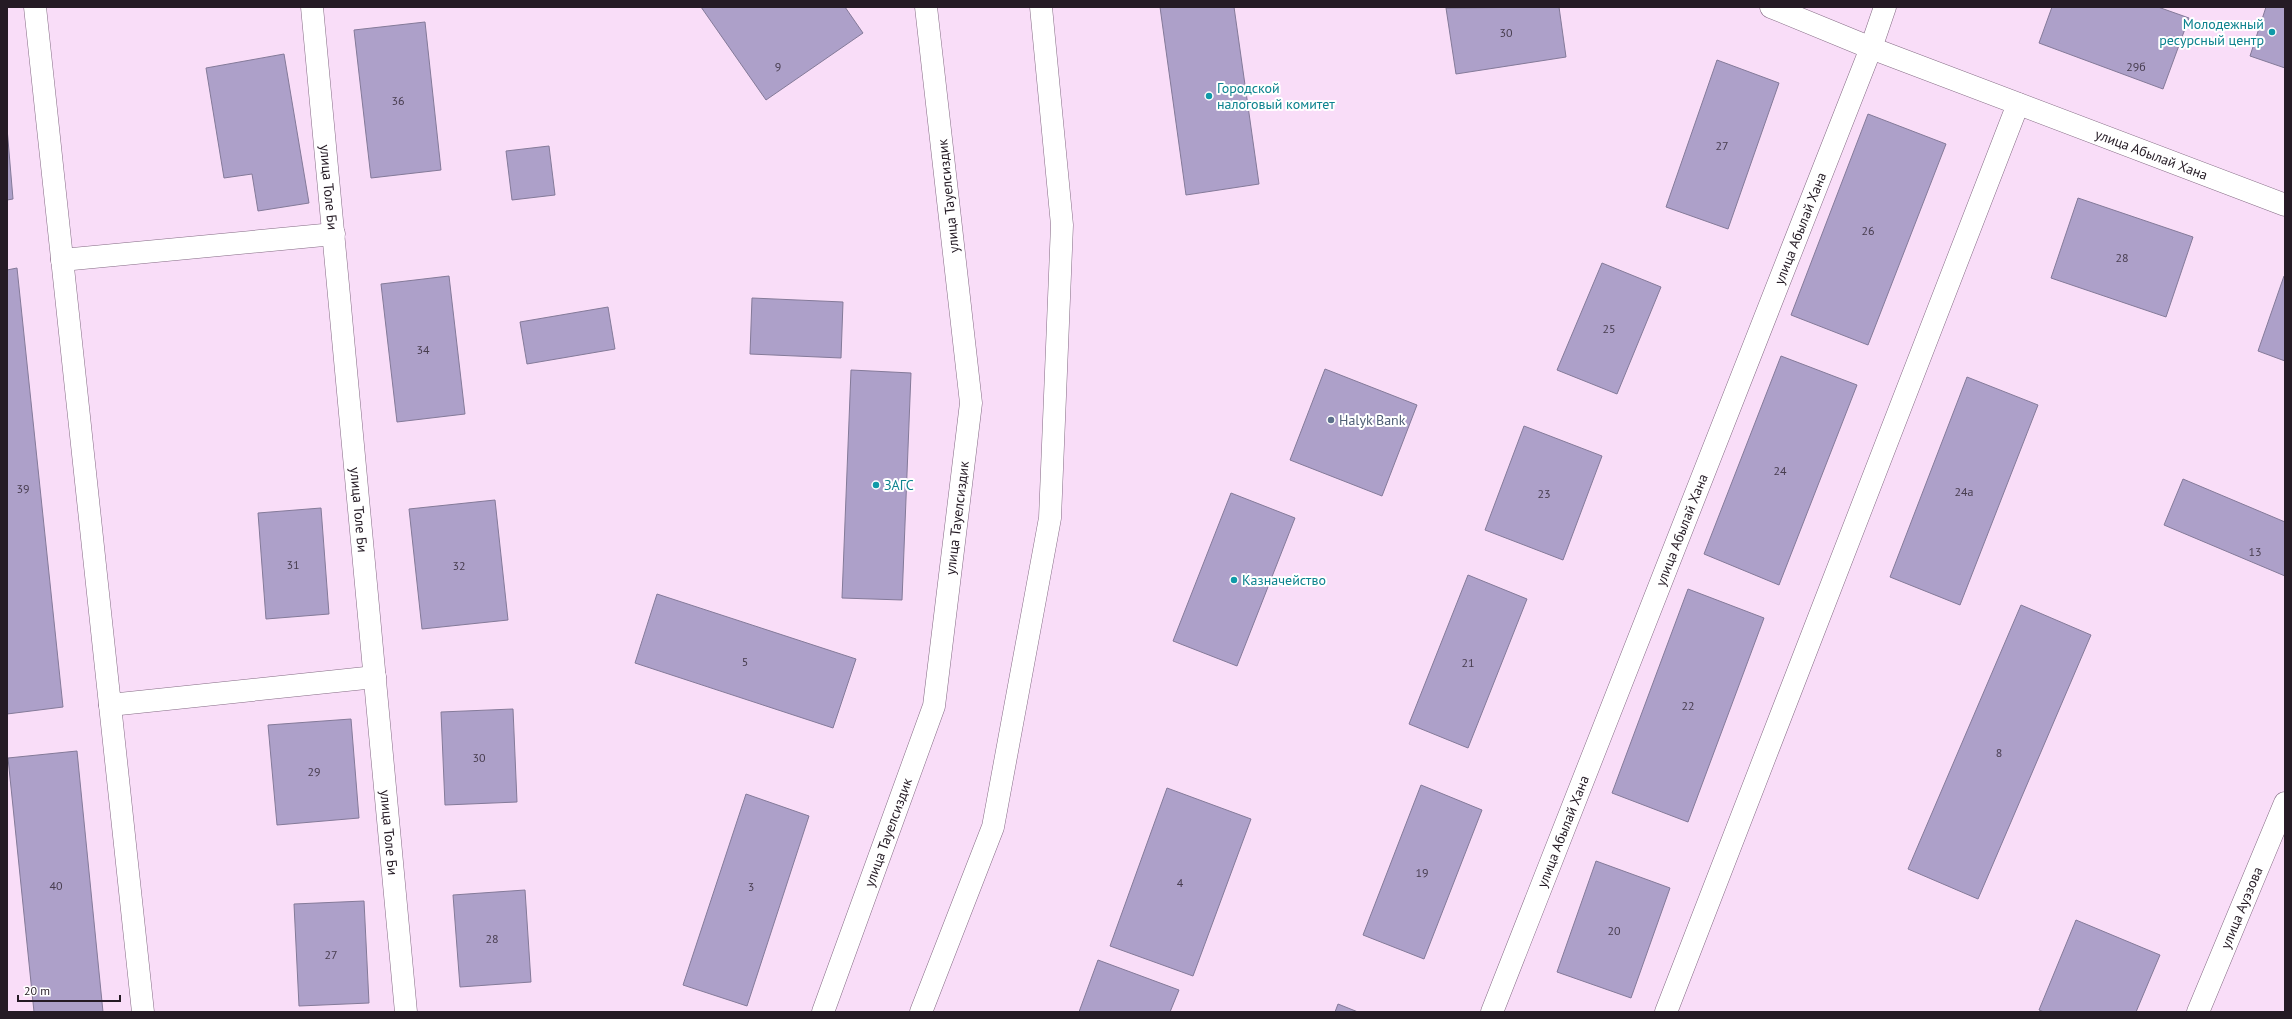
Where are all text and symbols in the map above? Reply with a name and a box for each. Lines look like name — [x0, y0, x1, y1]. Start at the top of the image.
place label: Молодежный ресурсный центр — [2159, 15, 2264, 49]
house number: 30 — [1499, 25, 1513, 40]
marker: Молодежный ресурсный центр — [2267, 27, 2277, 37]
house number: 9 — [775, 59, 781, 74]
house number: 29б — [2126, 59, 2146, 74]
place label: Городской налоговый комитет — [1217, 79, 1335, 113]
marker: Городской налоговый комитет — [1204, 91, 1214, 101]
house number: 36 — [391, 93, 405, 108]
street label: улица Абылай Хана — [2093, 125, 2210, 184]
street label: улица Тауелсиздик — [933, 138, 963, 254]
house number: 27 — [1715, 138, 1729, 153]
street label: улица Толе Би — [316, 144, 342, 231]
street label: улица Абылай Хана — [1770, 170, 1830, 287]
house number: 26 — [1861, 223, 1875, 238]
house number: 28 — [2115, 250, 2129, 265]
house number: 25 — [1602, 321, 1616, 336]
house number: 34 — [416, 342, 430, 357]
place label: Halyk Bank — [1339, 411, 1406, 429]
marker: Halyk Bank — [1326, 415, 1336, 425]
street label: улица Тауелсиздик — [941, 460, 973, 576]
house number: 24 — [1773, 463, 1787, 478]
street label: улица Толе Би — [346, 466, 372, 553]
street label: улица Абылай Хана — [1651, 471, 1712, 589]
place label: ЗАГС — [884, 476, 914, 494]
marker: ЗАГС — [871, 480, 881, 490]
house number: 39 — [16, 481, 30, 496]
house number: 24а — [1954, 484, 1974, 499]
house number: 23 — [1537, 486, 1551, 501]
house number: 13 — [2248, 544, 2262, 559]
house number: 31 — [286, 557, 300, 572]
house number: 32 — [452, 558, 466, 573]
place label: Казначейство — [1242, 571, 1326, 589]
marker: Казначейство — [1229, 575, 1239, 585]
house number: 5 — [742, 654, 748, 669]
house number: 21 — [1461, 655, 1475, 670]
house number: 22 — [1681, 698, 1695, 713]
house number: 8 — [1996, 745, 2002, 760]
house number: 30 — [472, 750, 486, 765]
house number: 29 — [307, 764, 321, 779]
street label: улица Абылай Хана — [1533, 773, 1593, 890]
street label: улица Тауелсиздик — [860, 775, 916, 889]
street label: улица Толе Би — [376, 789, 402, 876]
street label: улица Ауэзова — [2216, 864, 2267, 951]
house number: 19 — [1415, 865, 1429, 880]
house number: 4 — [1177, 875, 1184, 890]
house number: 40 — [49, 878, 63, 893]
house number: 3 — [748, 879, 754, 894]
house number: 20 — [1607, 923, 1621, 938]
house number: 28 — [485, 931, 499, 946]
house number: 27 — [324, 947, 338, 962]
scale bar — [18, 977, 120, 1003]
text: 20 m — [24, 983, 50, 998]

